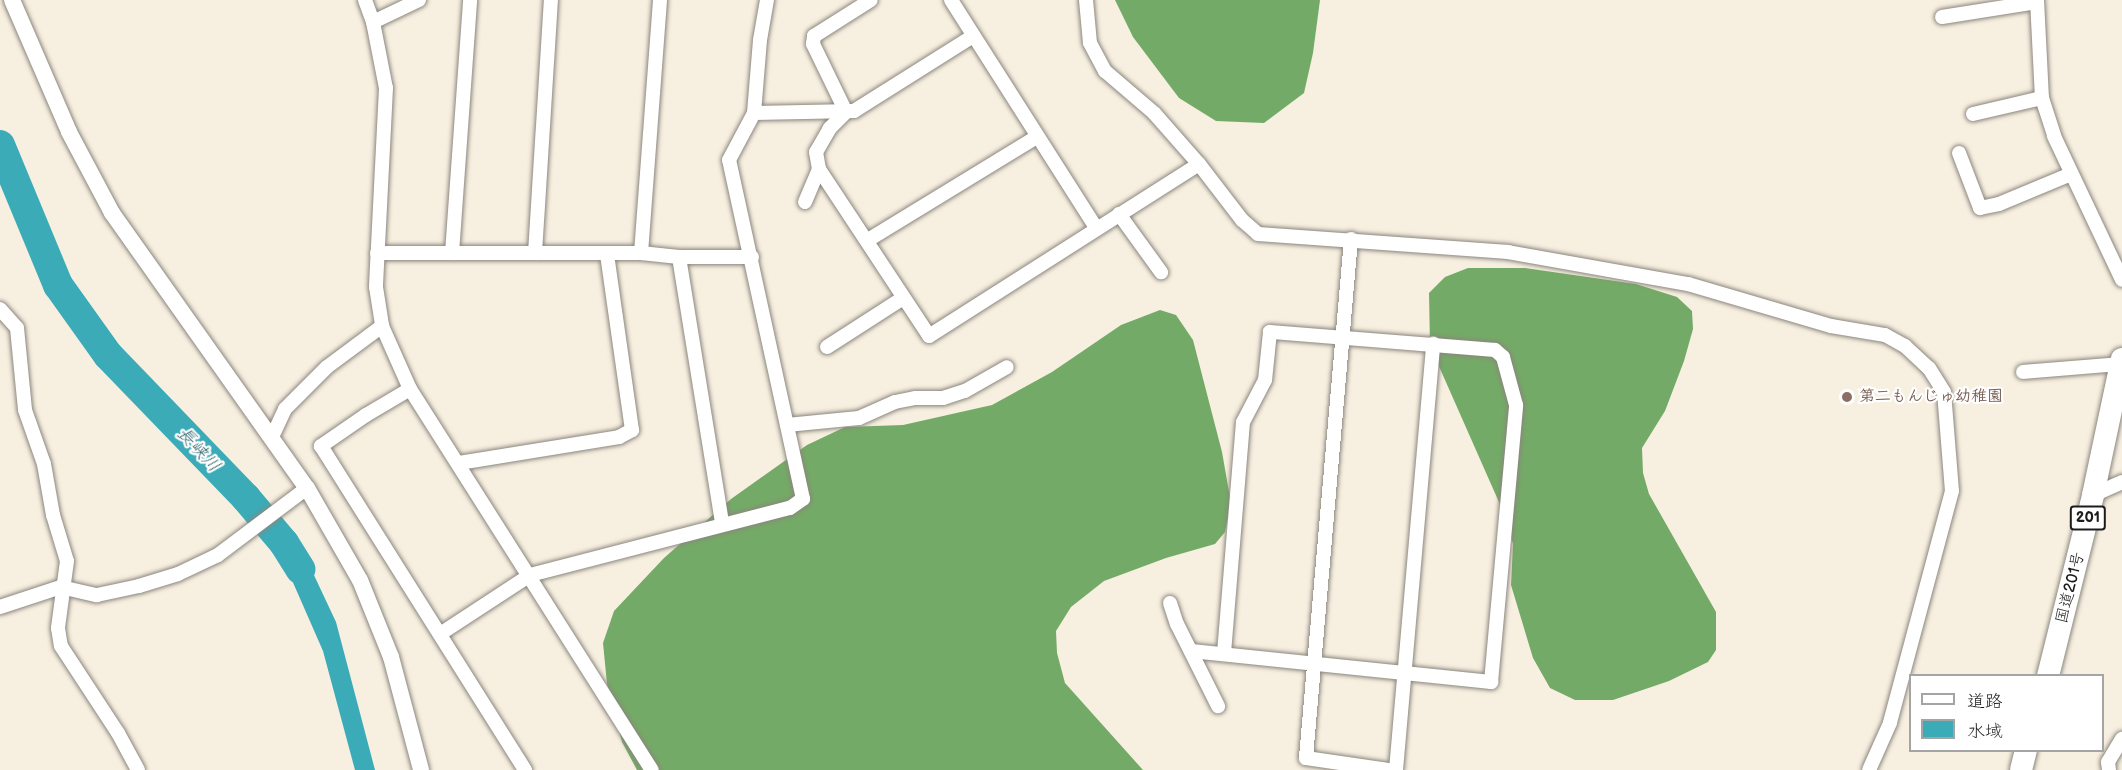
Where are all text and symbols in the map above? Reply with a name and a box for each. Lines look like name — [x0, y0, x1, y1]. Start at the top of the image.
place label: 第二もんじゅ幼稚園 — [1859, 387, 2003, 407]
marker: 第二もんじゅ幼稚園 — [1840, 390, 1854, 404]
water label: 長峡川 — [172, 423, 224, 477]
road number: 201 — [2068, 506, 2108, 530]
street label: 国道201号 — [2053, 550, 2089, 626]
legend — [1909, 674, 2104, 752]
text: 道路 — [1967, 691, 2003, 712]
text: 水域 — [1967, 721, 2003, 742]

